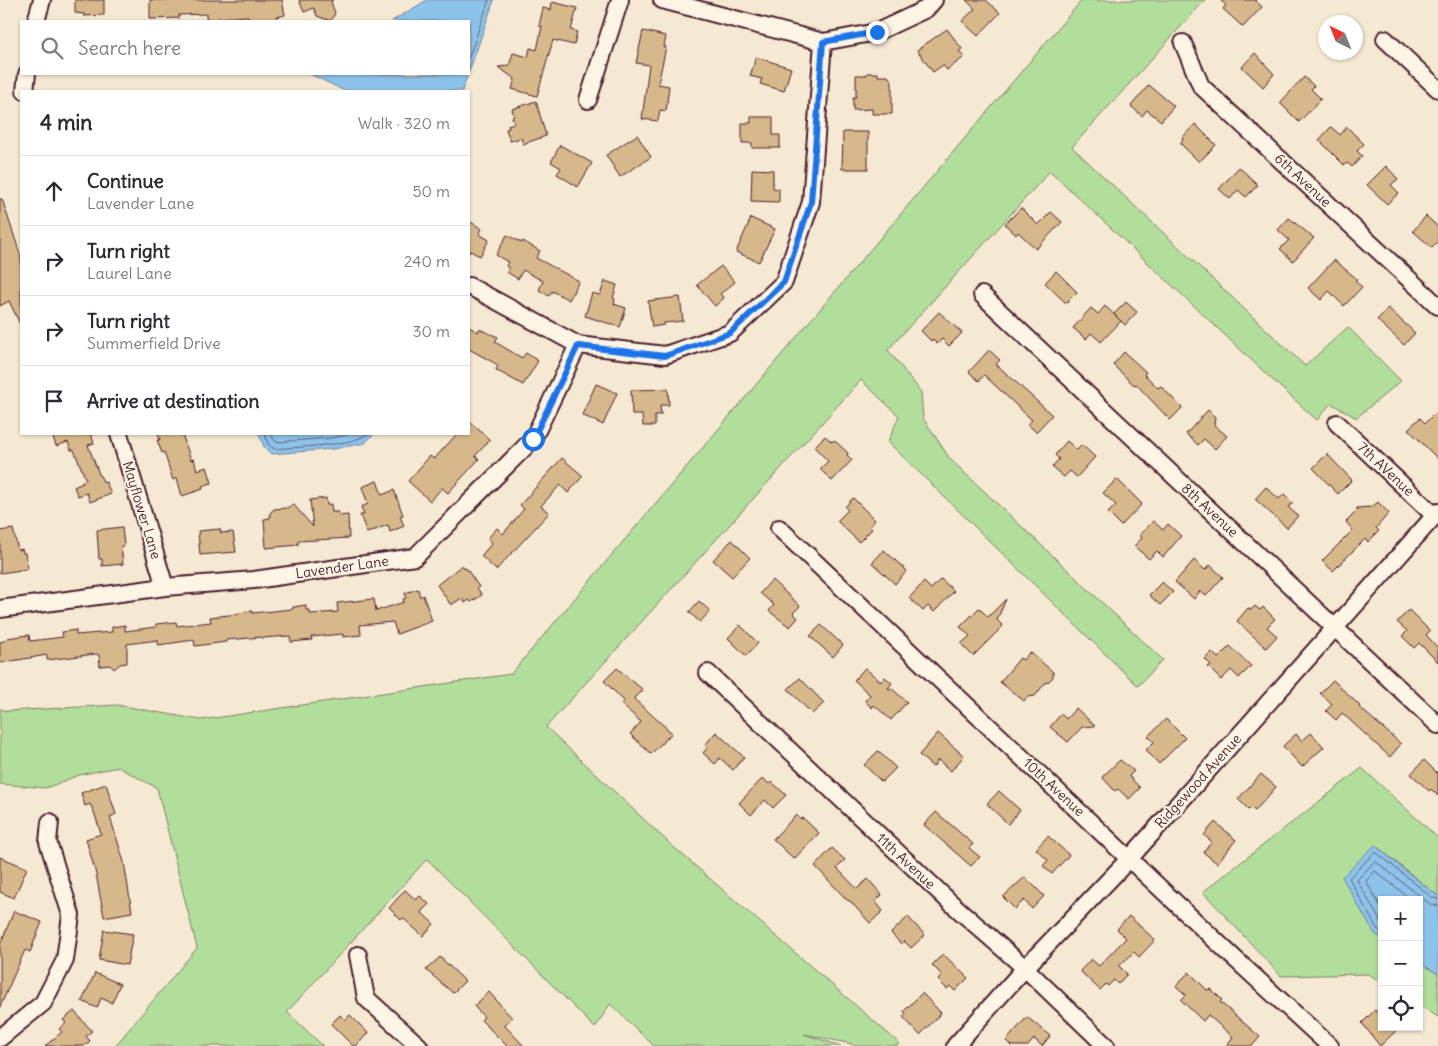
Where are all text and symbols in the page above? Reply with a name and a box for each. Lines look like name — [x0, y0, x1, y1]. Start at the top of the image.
north arrow — [1318, 15, 1363, 60]
search box — [20, 20, 470, 75]
route end — [866, 21, 889, 44]
icon: search — [38, 34, 66, 62]
text: Search here — [78, 36, 181, 60]
text: 4 min — [40, 109, 92, 136]
text: Walk · 320 m — [358, 113, 450, 133]
street label: 6th Avenue — [1271, 149, 1335, 211]
text: Continue — [87, 169, 164, 193]
icon: ahead — [40, 177, 68, 205]
text: 50 m — [412, 181, 450, 201]
text: Lavender Lane — [87, 193, 194, 213]
text: Turn right — [87, 239, 170, 263]
icon: right — [40, 247, 68, 275]
text: 240 m — [404, 251, 450, 271]
text: Laurel Lane — [87, 263, 172, 283]
text: Turn right — [87, 309, 170, 333]
icon: right — [40, 317, 68, 345]
text: 30 m — [413, 321, 450, 341]
text: Summerfield Drive — [87, 333, 221, 353]
icon: arrive — [40, 387, 68, 415]
text: Arrive at destination — [87, 389, 260, 413]
route start — [522, 428, 545, 451]
street label: 7th AVenue — [1354, 438, 1418, 500]
street label: Mayflower Lane — [119, 459, 165, 561]
street label: 8th Avenue — [1178, 479, 1242, 541]
street label: Lavender Lane — [294, 552, 390, 582]
street label: Ridgewood Avenue — [1151, 730, 1245, 832]
street label: 10th Avenue — [1019, 754, 1089, 820]
street label: 11th Avenue — [873, 829, 939, 893]
map controls — [1378, 896, 1423, 1031]
button: + — [1378, 896, 1423, 941]
button: − — [1378, 941, 1423, 986]
button: locate — [1378, 986, 1423, 1031]

